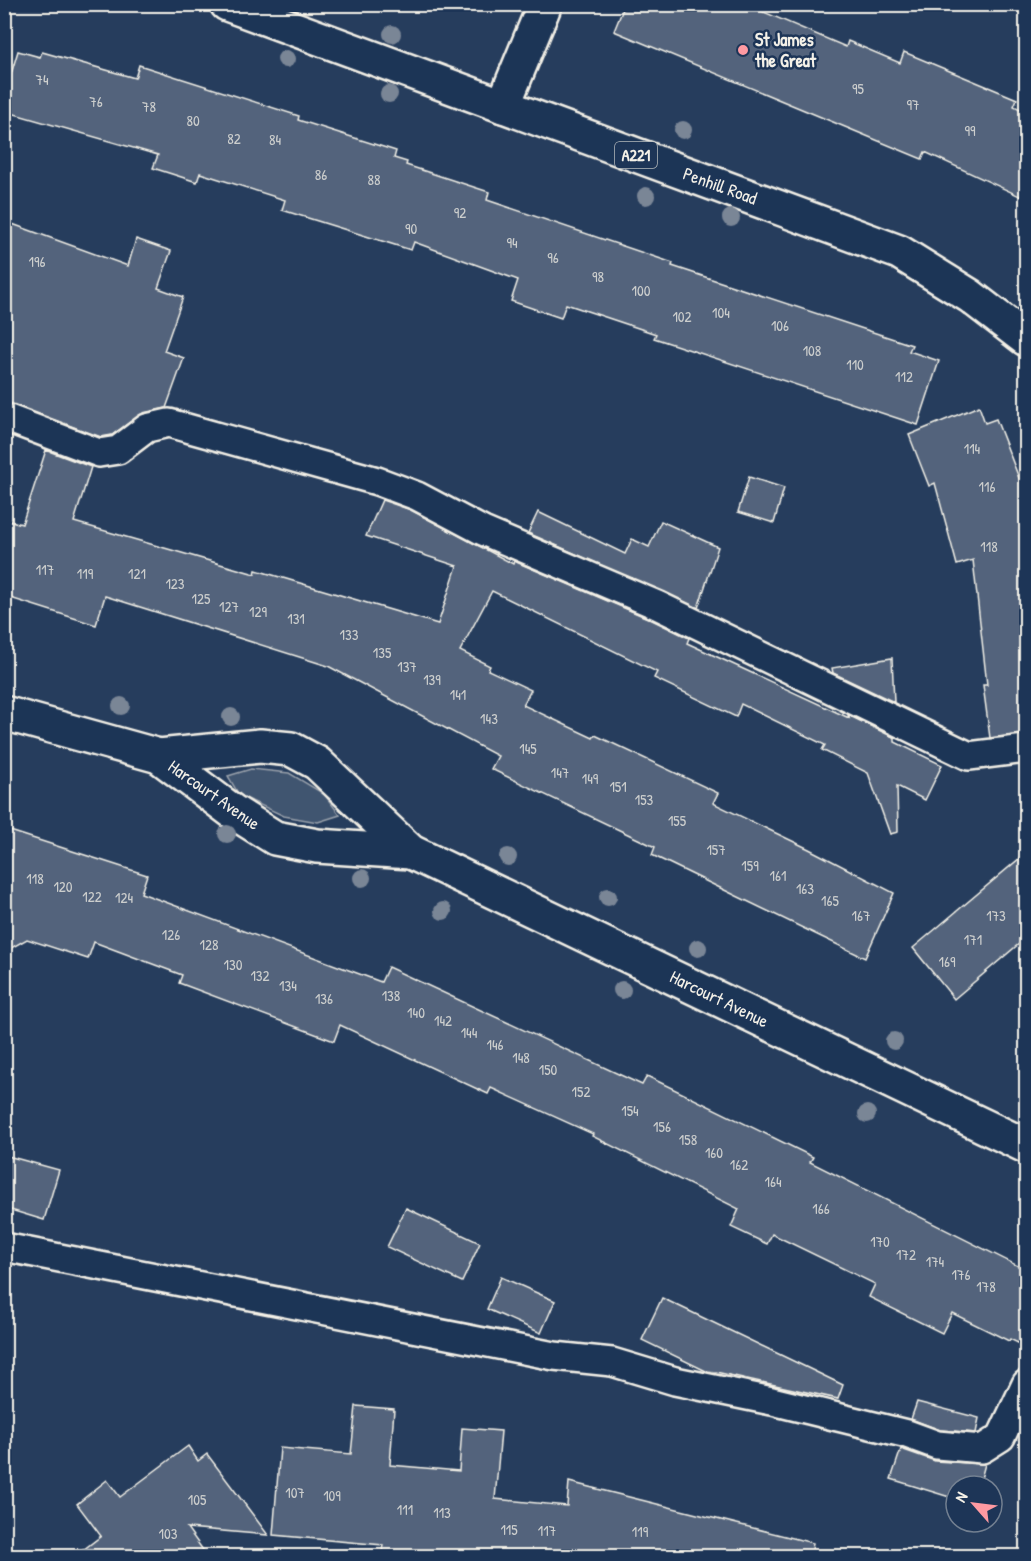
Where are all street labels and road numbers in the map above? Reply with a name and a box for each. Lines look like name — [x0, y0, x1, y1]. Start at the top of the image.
road number: A221 — [615, 142, 657, 168]
street label: Penhill Road — [680, 161, 761, 210]
street label: Harcourt Avenue — [163, 754, 265, 835]
street label: Harcourt Avenue — [666, 964, 773, 1033]

